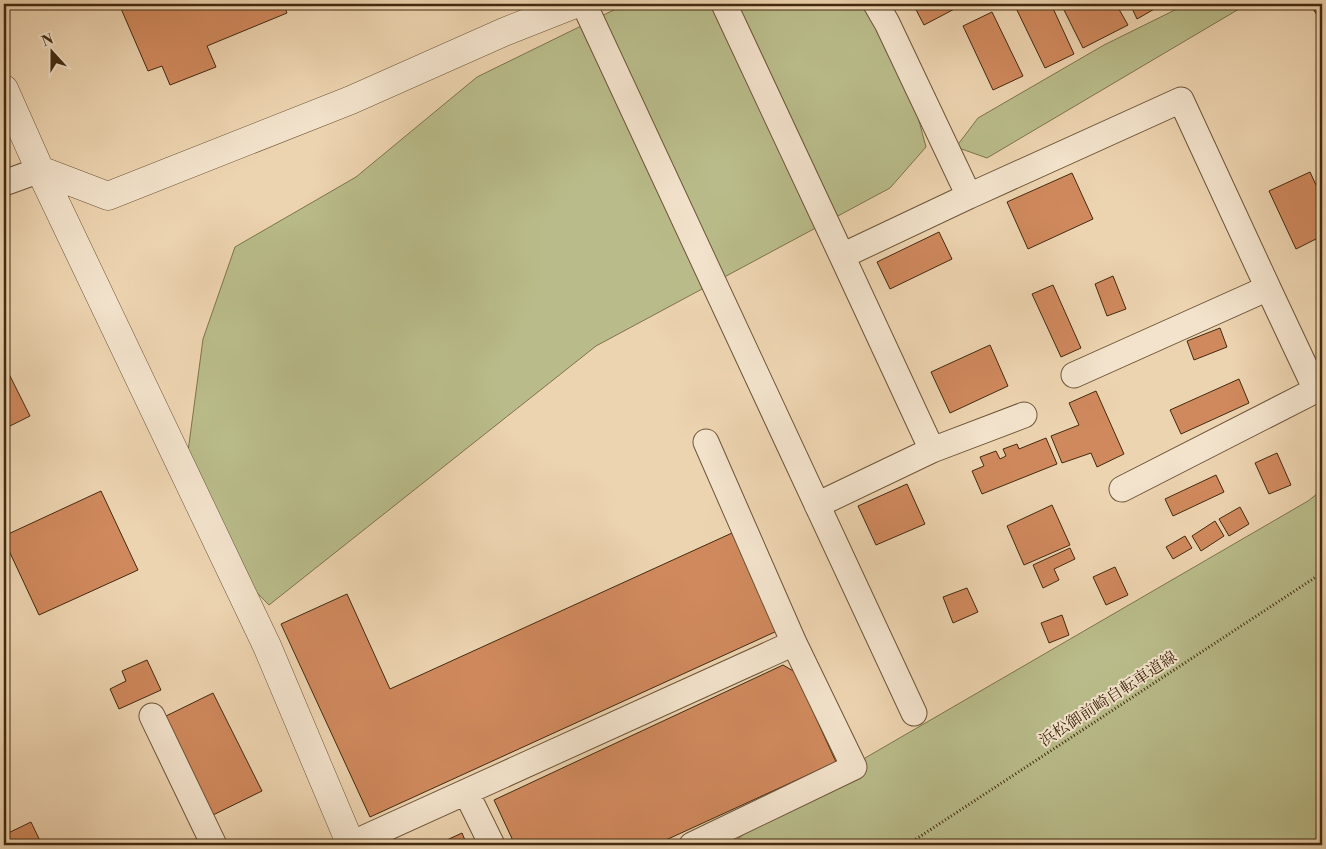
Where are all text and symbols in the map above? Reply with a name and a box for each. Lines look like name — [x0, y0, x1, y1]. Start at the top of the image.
north arrow — [28, 28, 78, 78]
text: N — [39, 30, 56, 51]
street label: 浜松御前崎自転車道線 — [1035, 647, 1181, 751]

